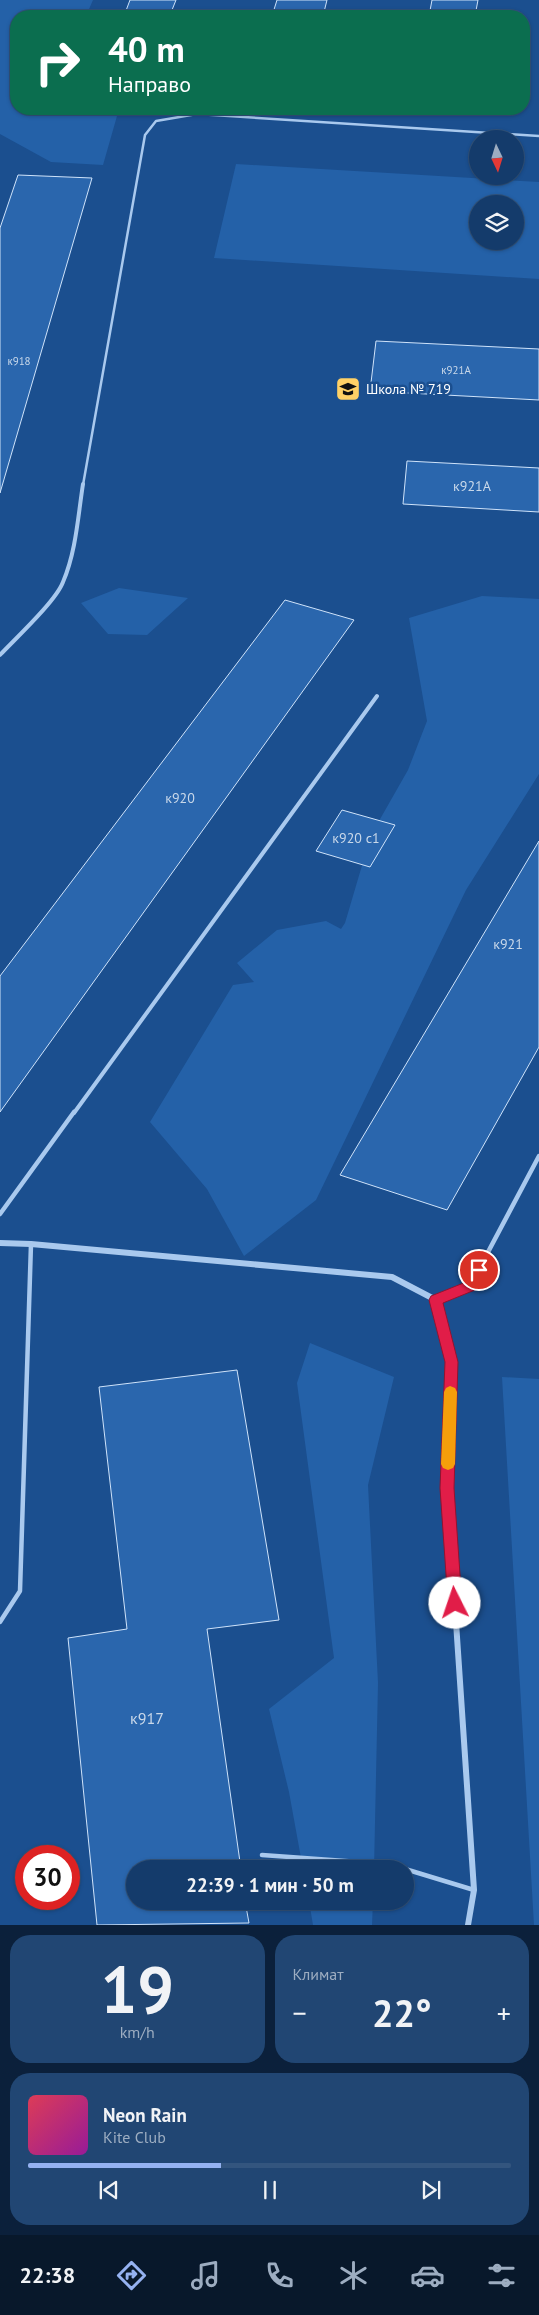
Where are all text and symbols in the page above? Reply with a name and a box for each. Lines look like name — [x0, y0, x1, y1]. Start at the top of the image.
text: 40 m — [108, 26, 185, 72]
icon: right — [25, 30, 90, 95]
text: Направо — [108, 70, 191, 98]
north arrow — [469, 130, 524, 185]
map controls — [469, 130, 524, 250]
button: layers — [469, 195, 524, 250]
house number: к918 — [7, 354, 31, 368]
house number: к921А — [441, 363, 471, 377]
school or university icon: Школа № 719 — [335, 376, 361, 402]
place label: Школа № 719 — [366, 380, 451, 398]
house number: к921А — [453, 477, 492, 495]
house number: к920 — [165, 789, 195, 807]
house number: к920 с1 — [332, 829, 380, 847]
house number: к921 — [493, 935, 523, 953]
pin — [458, 1249, 500, 1291]
icon: arrive — [465, 1256, 493, 1284]
position arrow — [428, 1576, 480, 1628]
house number: к917 — [130, 1708, 164, 1728]
speed limit sign: 30 — [15, 1845, 80, 1910]
text: 22:39 · 1 мин · 50 m — [186, 1873, 354, 1897]
text: 19 — [100, 1947, 174, 2031]
text: Климат — [293, 1964, 344, 1984]
text: 22° — [372, 1988, 432, 2037]
text: − — [293, 1994, 307, 2031]
text: + — [497, 1994, 511, 2031]
text: km/h — [120, 2022, 155, 2042]
text: Neon Rain — [103, 2103, 187, 2127]
text: Kite Club — [103, 2127, 166, 2147]
icon: previous — [95, 2176, 123, 2204]
icon: pause — [256, 2176, 284, 2204]
icon: next — [417, 2176, 445, 2204]
icon: directions — [114, 2258, 149, 2293]
icon: music — [188, 2258, 223, 2293]
icon: phone — [262, 2258, 297, 2293]
icon: climate — [336, 2258, 371, 2293]
icon: car — [410, 2258, 445, 2293]
icon: filters — [484, 2258, 519, 2293]
text: 22:38 — [20, 2261, 75, 2289]

